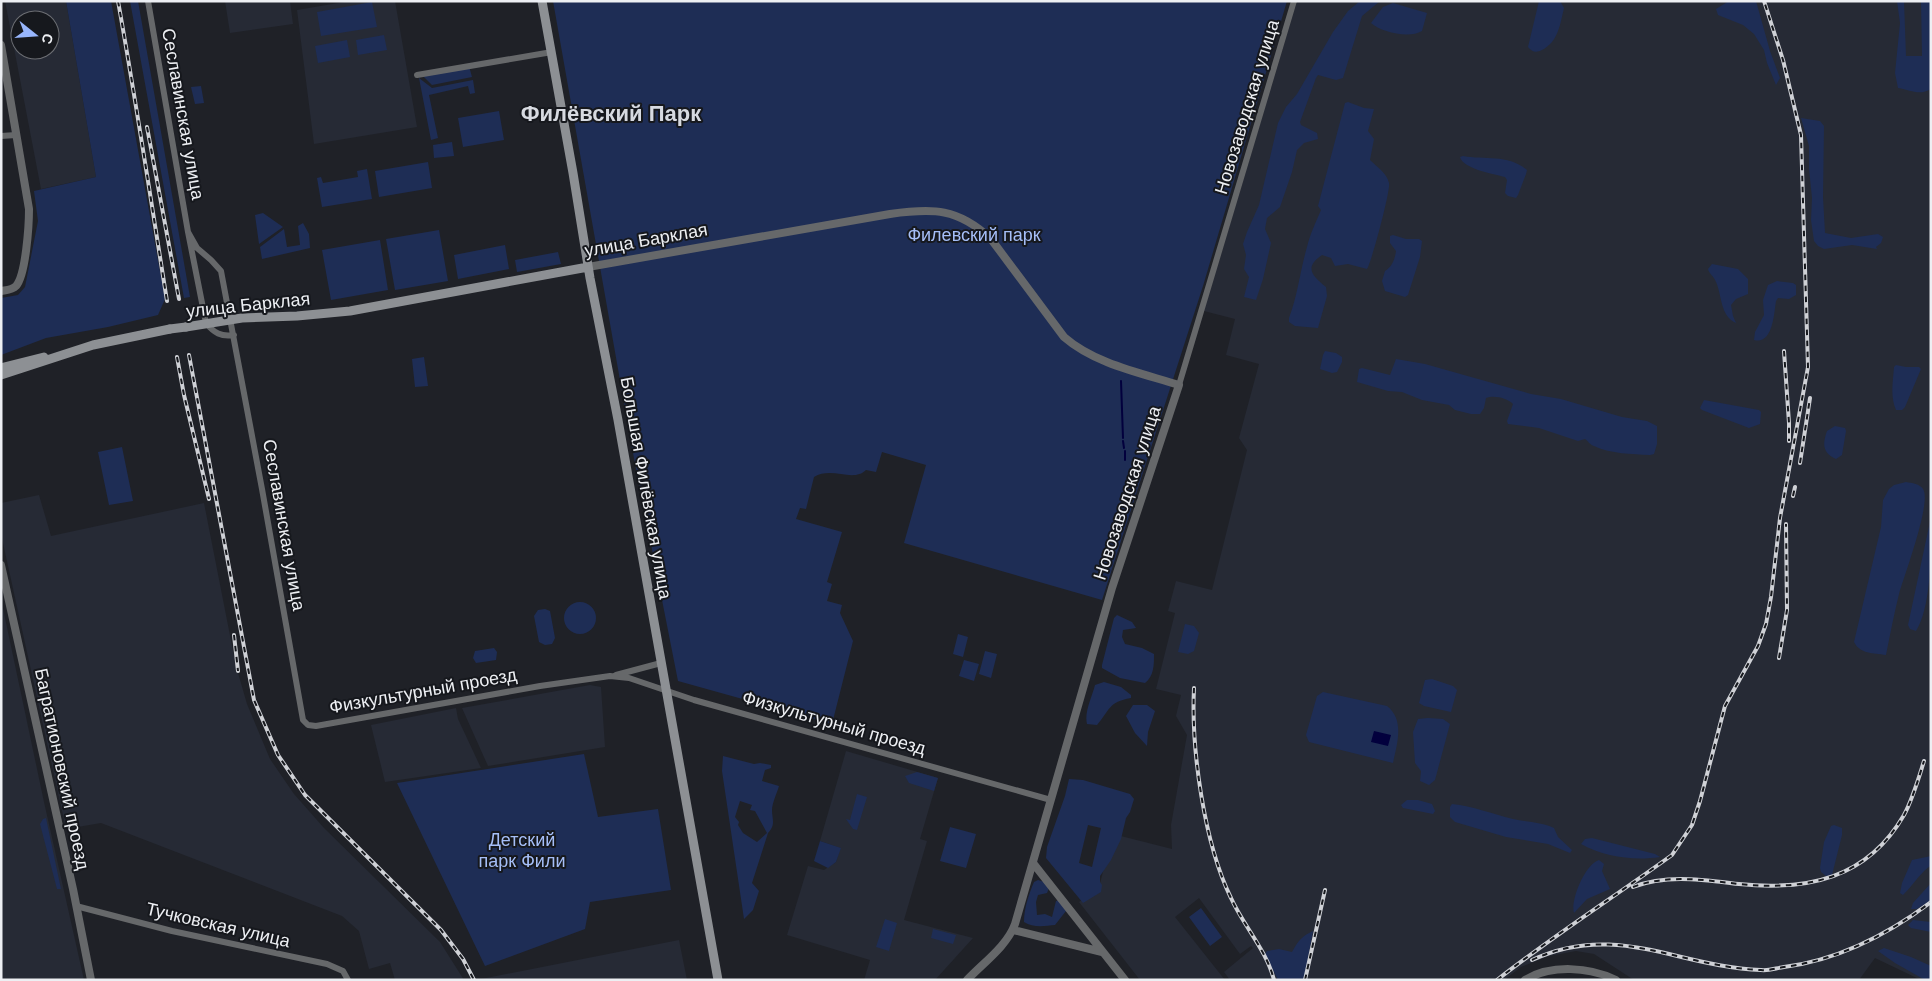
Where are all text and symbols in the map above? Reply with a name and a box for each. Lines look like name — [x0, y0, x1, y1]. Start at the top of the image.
north arrow — [10, 10, 60, 60]
street label: Новозаводская улица — [1211, 16, 1283, 197]
street label: Сеславинская улица — [158, 27, 208, 202]
text: С — [38, 32, 57, 46]
district label: Филёвский Парк — [521, 101, 702, 126]
street label: улица Барклая — [583, 219, 709, 261]
park label: Филевский парк — [907, 225, 1041, 245]
street label: улица Барклая — [185, 289, 311, 321]
street label: Большая Филёвская улица — [617, 375, 676, 602]
street label: Новозаводская улица — [1089, 403, 1165, 582]
street label: Сеславинская улица — [259, 438, 309, 613]
street label: Физкультурный проезд — [328, 665, 519, 717]
street label: Багратионовский проезд — [31, 666, 93, 872]
street label: Физкультурный проезд — [740, 687, 929, 759]
park label: Детский парк Фили — [479, 830, 565, 871]
street label: Тучковская улица — [144, 899, 293, 952]

